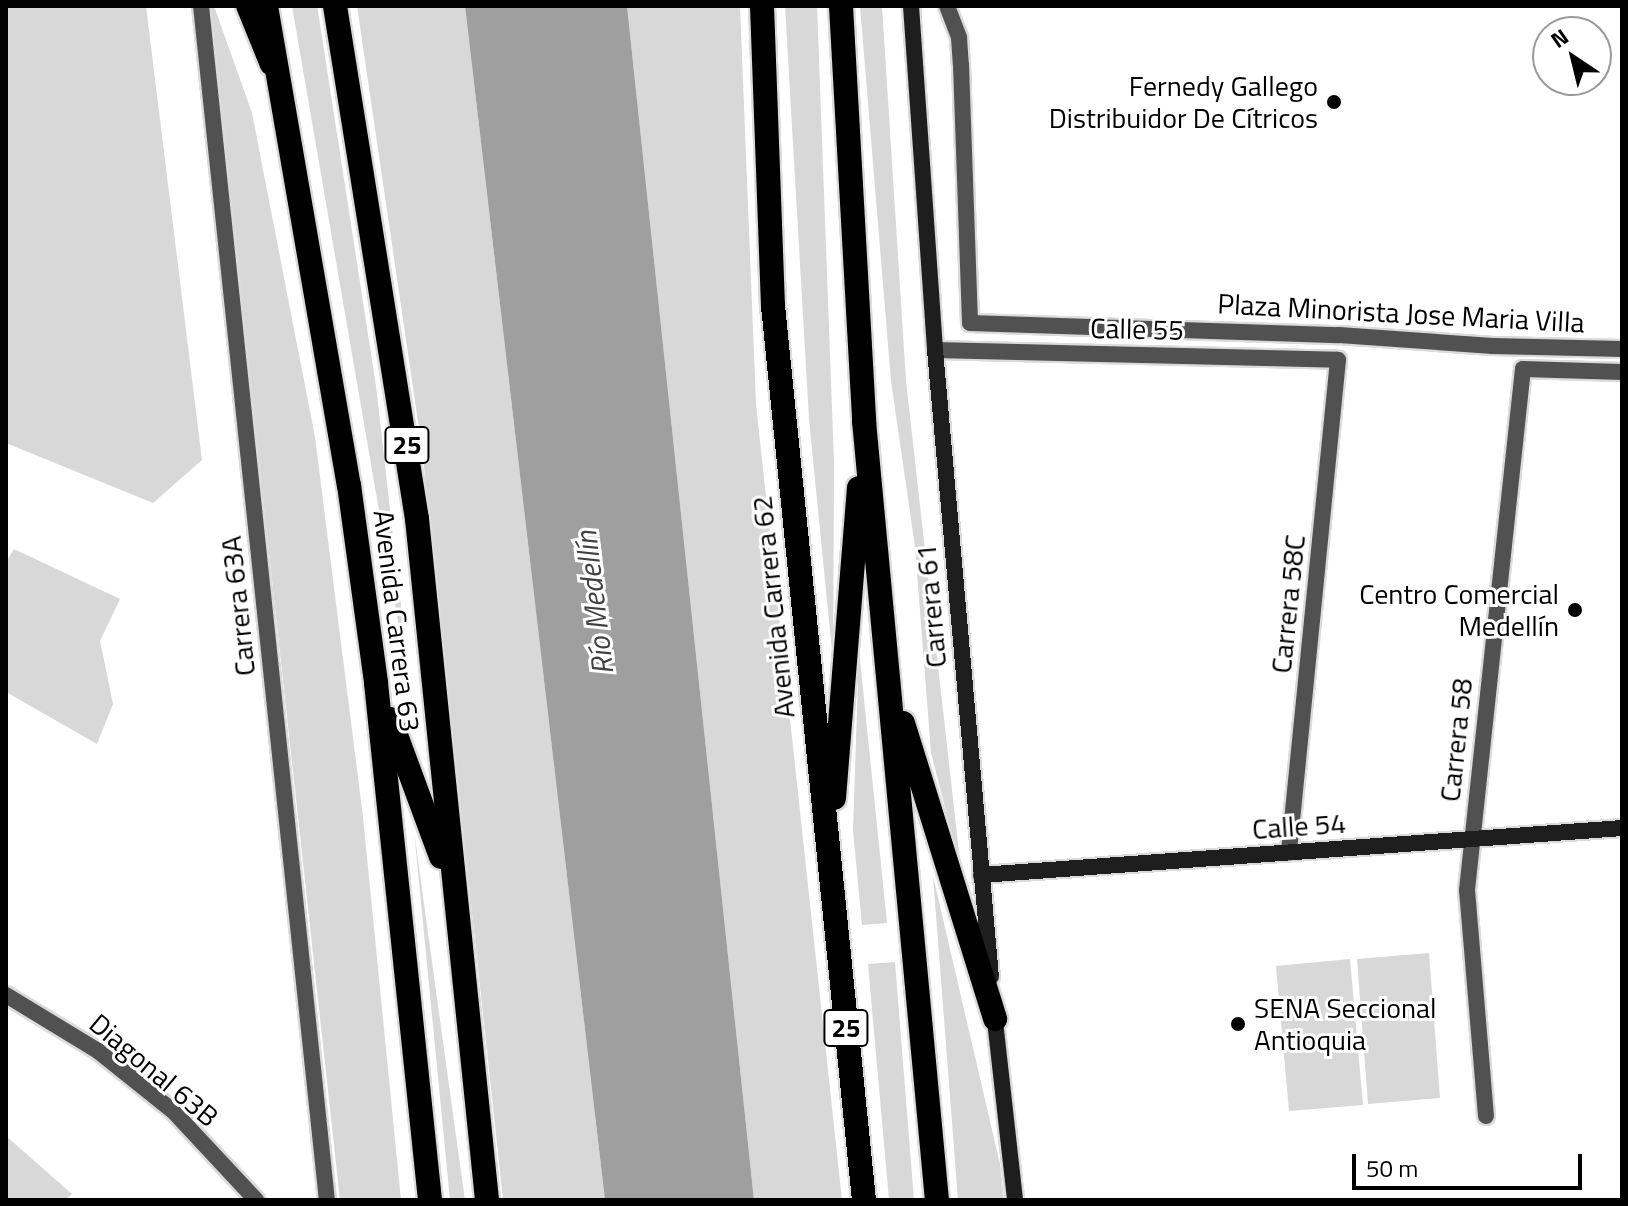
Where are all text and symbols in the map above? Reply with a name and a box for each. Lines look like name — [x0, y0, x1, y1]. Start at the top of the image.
north arrow — [1532, 16, 1612, 96]
text: N — [1543, 20, 1575, 56]
place label: Fernedy Gallego Distribuidor De Cítricos — [1049, 69, 1318, 135]
marker: Fernedy Gallego Distribuidor De Cítricos — [1325, 93, 1343, 111]
street label: Plaza Minorista Jose Maria Villa — [1217, 287, 1585, 339]
street label: Calle 55 — [1090, 311, 1184, 347]
road number: 25 — [383, 423, 431, 467]
street label: Avenida Carrera 62 — [745, 494, 801, 720]
street label: Avenida Carrera 63 — [367, 508, 427, 734]
water label: Río Medellín — [567, 529, 621, 677]
street label: Carrera 58C — [1264, 533, 1312, 675]
street label: Carrera 63A — [214, 534, 262, 678]
street label: Carrera 61 — [909, 543, 953, 669]
place label: Centro Comercial Medellín — [1359, 577, 1559, 643]
marker: Centro Comercial Medellín — [1566, 601, 1584, 619]
street label: Carrera 58 — [1433, 677, 1479, 803]
street label: Calle 54 — [1251, 806, 1347, 846]
place label: SENA Seccional Antioquia — [1254, 991, 1436, 1057]
street label: Diagonal 63B — [83, 1006, 225, 1134]
road number: 25 — [822, 1006, 870, 1050]
marker: SENA Seccional Antioquia — [1229, 1015, 1247, 1033]
scale bar — [1356, 1138, 1586, 1188]
text: 50 m — [1366, 1150, 1418, 1186]

